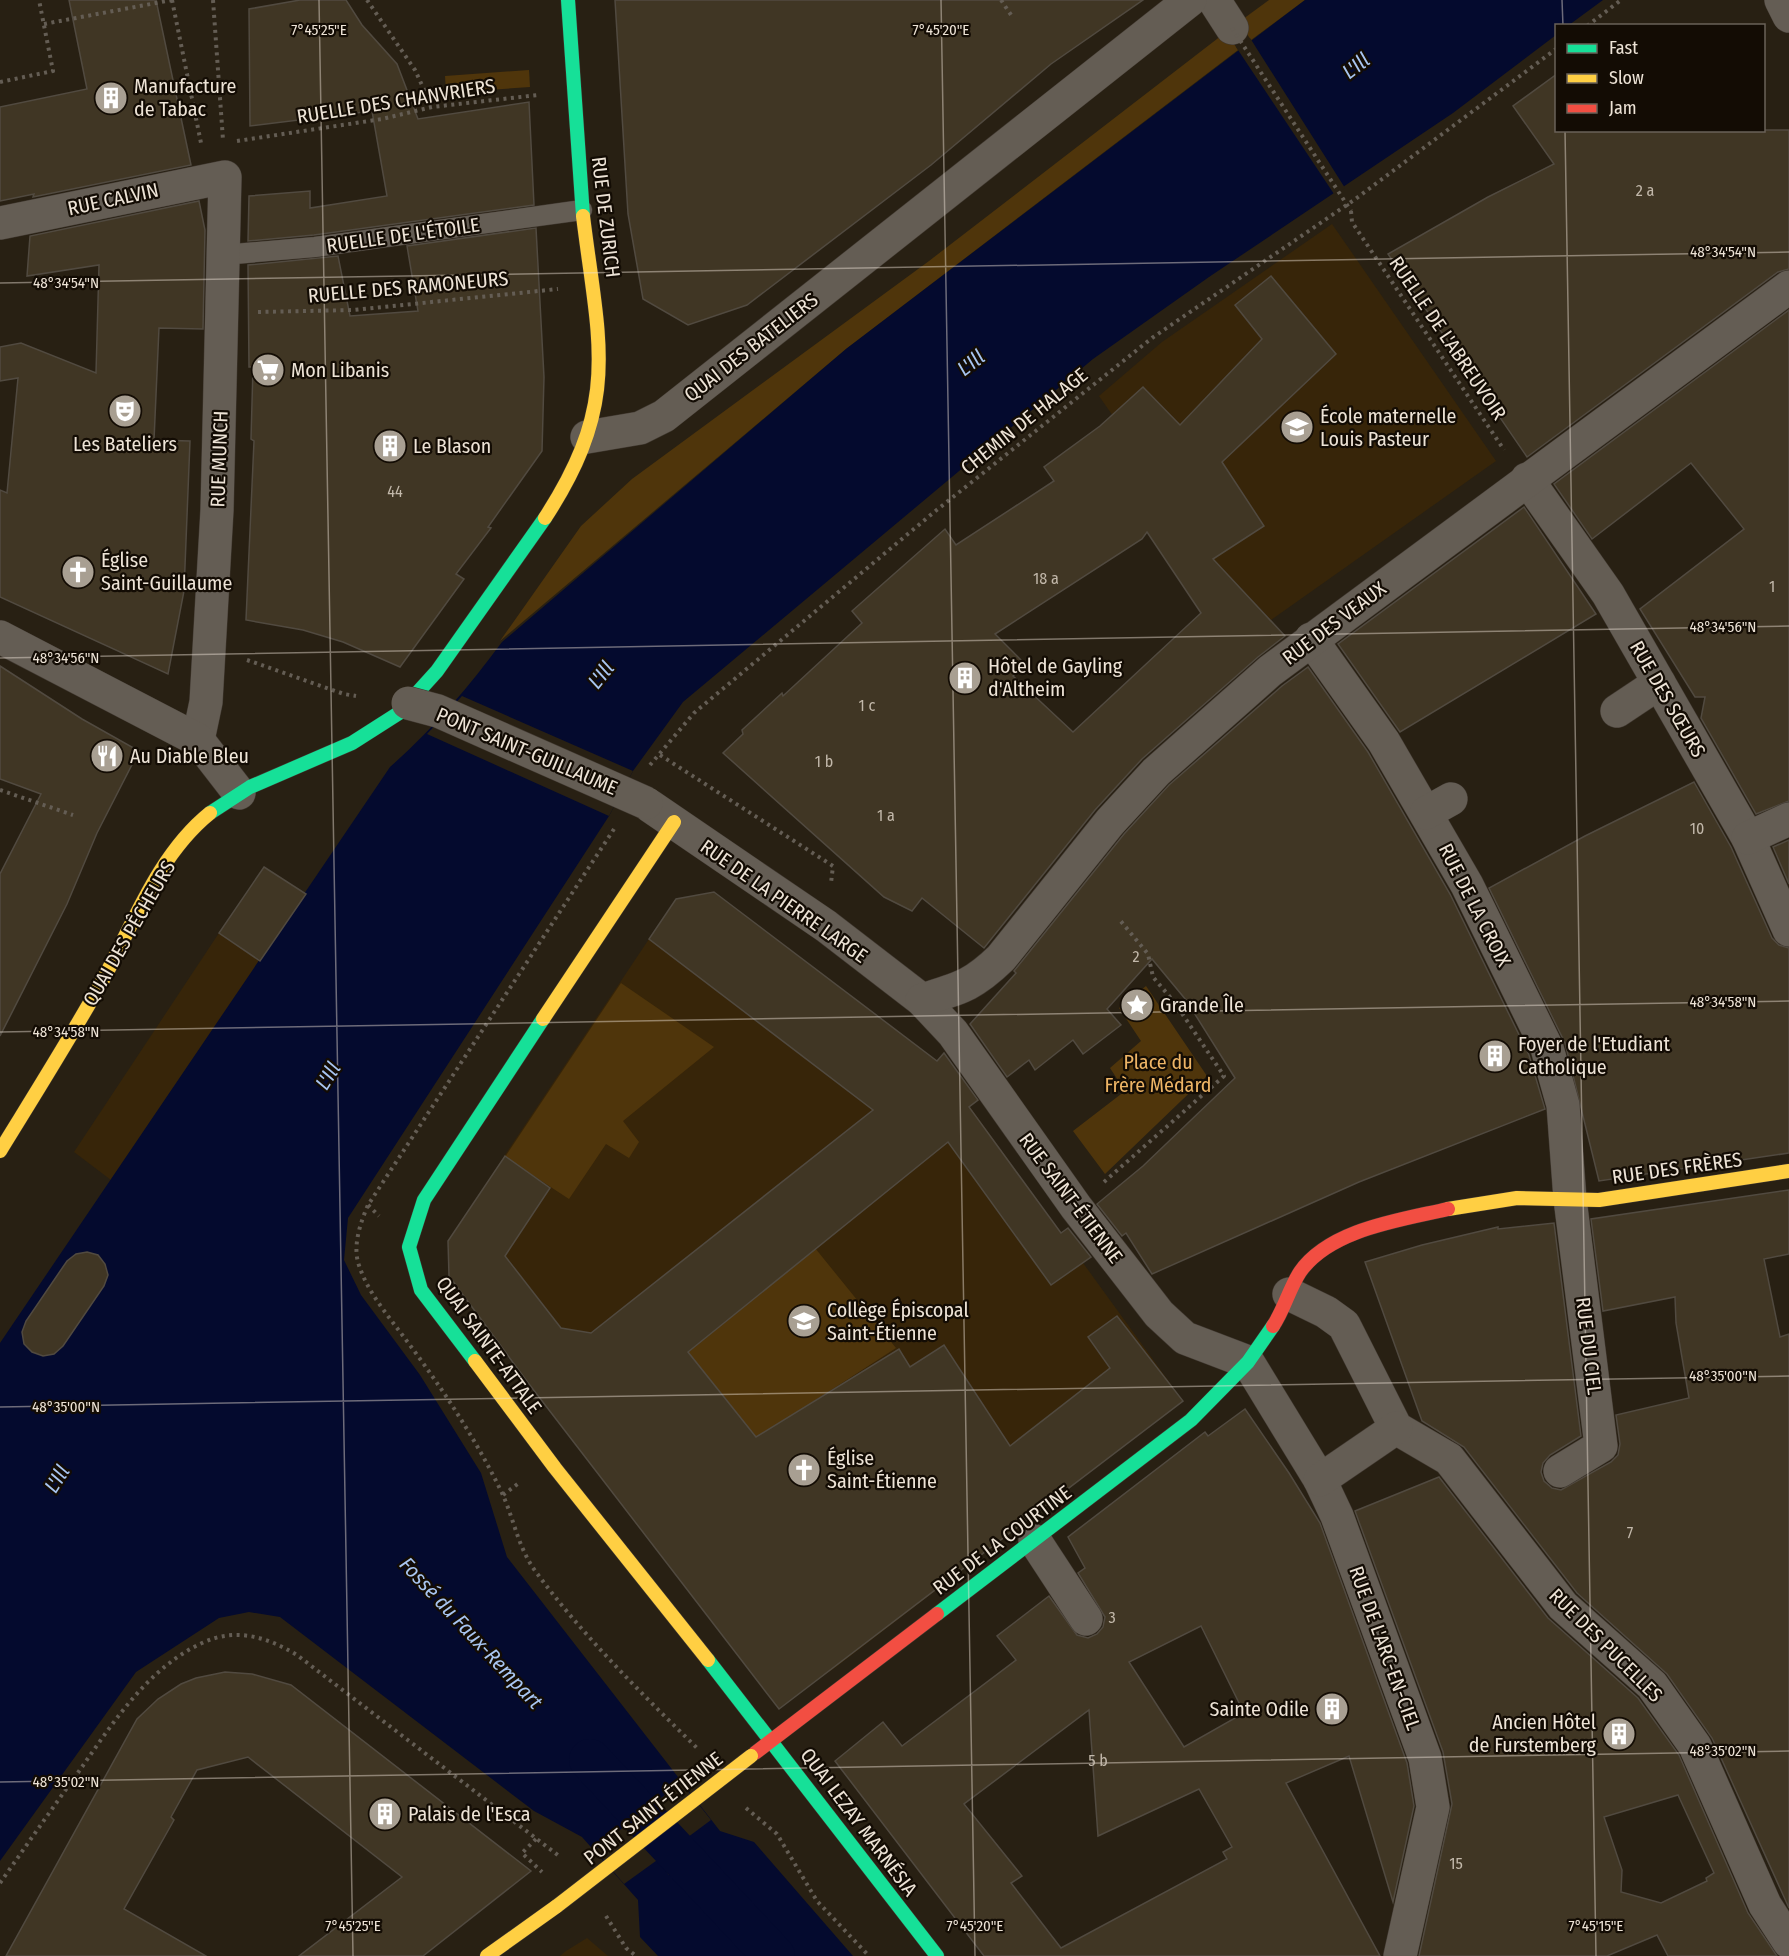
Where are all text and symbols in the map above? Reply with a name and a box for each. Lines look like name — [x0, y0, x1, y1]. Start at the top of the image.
text: 7°45'25"E — [291, 21, 347, 39]
text: 7°45'20"E — [913, 21, 969, 39]
legend — [1555, 24, 1765, 132]
text: Fast — [1609, 37, 1638, 59]
water label: L'Ill — [1337, 47, 1375, 85]
text: Slow — [1609, 67, 1644, 89]
street label: RUELLE DES CHANVRIERS — [295, 73, 497, 129]
place label: Manufacture de Tabac — [134, 74, 236, 121]
building icon: Manufacture de Tabac — [93, 80, 129, 116]
text: Jam — [1609, 97, 1637, 119]
street label: RUE DE ZURICH — [587, 155, 625, 279]
street label: RUE CALVIN — [65, 178, 161, 220]
house number: 2 a — [1636, 181, 1654, 200]
street label: RUELLE DE L'ÉTOILE — [325, 212, 481, 258]
text: 48°34'54"N — [1690, 243, 1756, 261]
street label: RUELLE DE L'ABREUVOIR — [1384, 252, 1512, 424]
street label: RUELLE DES RAMONEURS — [307, 266, 509, 308]
text: 48°34'54"N — [33, 274, 99, 292]
street label: QUAI DES BATELIERS — [679, 287, 823, 407]
water label: L'Ill — [952, 344, 990, 382]
supermarket icon: Mon Libanis — [250, 352, 286, 388]
place label: Mon Libanis — [291, 358, 389, 382]
street label: CHEMIN DE HALAGE — [956, 362, 1092, 480]
theatre icon: Les Bateliers — [107, 393, 143, 429]
place label: École maternelle Louis Pasteur — [1320, 404, 1456, 451]
school or university icon: École maternelle Louis Pasteur — [1279, 409, 1315, 445]
street label: RUE MUNCH — [205, 410, 233, 508]
building icon: Le Blason — [372, 428, 408, 464]
place label: Les Bateliers — [73, 432, 177, 456]
place label: Le Blason — [413, 434, 491, 458]
house number: 44 — [387, 482, 403, 501]
place label: Église Saint-Guillaume — [101, 548, 232, 595]
church icon: Église Saint-Guillaume — [60, 554, 96, 590]
house number: 18 a — [1033, 569, 1059, 588]
street label: RUE DES VEAUX — [1278, 576, 1391, 670]
house number: 1 — [1769, 577, 1775, 596]
text: 48°34'56"N — [1690, 618, 1756, 636]
street label: RUE DES SŒURS — [1625, 637, 1711, 762]
text: 48°34'56"N — [33, 649, 99, 667]
place label: Hôtel de Gayling d'Altheim — [988, 654, 1123, 701]
water label: L'Ill — [582, 656, 620, 694]
building icon: Hôtel de Gayling d'Altheim — [947, 660, 983, 696]
house number: 1 c — [859, 696, 876, 715]
street label: PONT SAINT-GUILLAUME — [433, 702, 621, 800]
restaurant icon: Au Diable Bleu — [89, 738, 125, 774]
place label: Au Diable Bleu — [130, 744, 249, 768]
house number: 1 b — [815, 752, 833, 771]
house number: 1 a — [877, 806, 895, 825]
house number: 10 — [1690, 819, 1704, 838]
street label: RUE DE LA PIERRE LARGE — [696, 834, 872, 968]
street label: RUE DE LA CROIX — [1434, 839, 1516, 971]
street label: QUAI DES PÊCHEURS — [78, 856, 180, 1010]
house number: 2 — [1132, 947, 1140, 966]
place icon: Grande Île — [1119, 987, 1155, 1023]
place label: Grande Île — [1160, 993, 1244, 1017]
text: 48°34'58"N — [1690, 993, 1756, 1011]
text: 48°34'58"N — [33, 1023, 99, 1041]
place label: Foyer de l'Etudiant Catholique — [1518, 1032, 1670, 1079]
building icon: Foyer de l'Etudiant Catholique — [1477, 1038, 1513, 1074]
park label: Place du Frère Médard — [1104, 1050, 1212, 1097]
water label: L'Ill — [310, 1057, 346, 1095]
street label: RUE SAINT-ÉTIENNE — [1014, 1128, 1128, 1268]
street label: RUE DES FRÈRES — [1610, 1147, 1744, 1189]
street label: QUAI SAINTE-ATTALE — [431, 1272, 547, 1418]
street label: RUE DU CIEL — [1571, 1296, 1607, 1396]
place label: Collège Épiscopal Saint-Étienne — [827, 1298, 969, 1345]
school or university icon: Collège Épiscopal Saint-Étienne — [786, 1303, 822, 1339]
text: 48°35'00"N — [1689, 1367, 1757, 1385]
text: 48°35'00"N — [32, 1398, 100, 1416]
place label: Église Saint-Étienne — [827, 1446, 937, 1493]
church icon: Église Saint-Étienne — [786, 1452, 822, 1488]
water label: L'Ill — [39, 1460, 75, 1498]
street label: RUE DE LA COURTINE — [928, 1480, 1076, 1600]
house number: 7 — [1627, 1523, 1634, 1542]
water label: Fossé du Faux-Rempart — [394, 1552, 548, 1714]
street label: RUE DE L'ARC-EN-CIEL — [1344, 1563, 1426, 1733]
street label: RUE DES PUCELLES — [1544, 1583, 1668, 1707]
house number: 3 — [1108, 1608, 1116, 1627]
building icon: Sainte Odile — [1314, 1691, 1350, 1727]
place label: Sainte Odile — [1210, 1697, 1309, 1721]
place label: Ancien Hôtel de Furstemberg — [1469, 1710, 1597, 1757]
building icon: Ancien Hôtel de Furstemberg — [1601, 1716, 1637, 1752]
text: 48°35'02"N — [1690, 1742, 1756, 1760]
street label: QUAI LEZAY MARNÉSIA — [796, 1743, 923, 1901]
street label: PONT SAINT-ÉTIENNE — [579, 1746, 727, 1870]
house number: 5 b — [1088, 1751, 1108, 1770]
text: 48°35'02"N — [33, 1773, 99, 1791]
building icon: Palais de l'Esca — [367, 1796, 403, 1832]
place label: Palais de l'Esca — [408, 1802, 531, 1826]
house number: 15 — [1449, 1854, 1463, 1873]
text: 7°45'25"E — [325, 1917, 381, 1935]
text: 7°45'20"E — [947, 1917, 1003, 1935]
text: 7°45'15"E — [1569, 1917, 1623, 1935]

